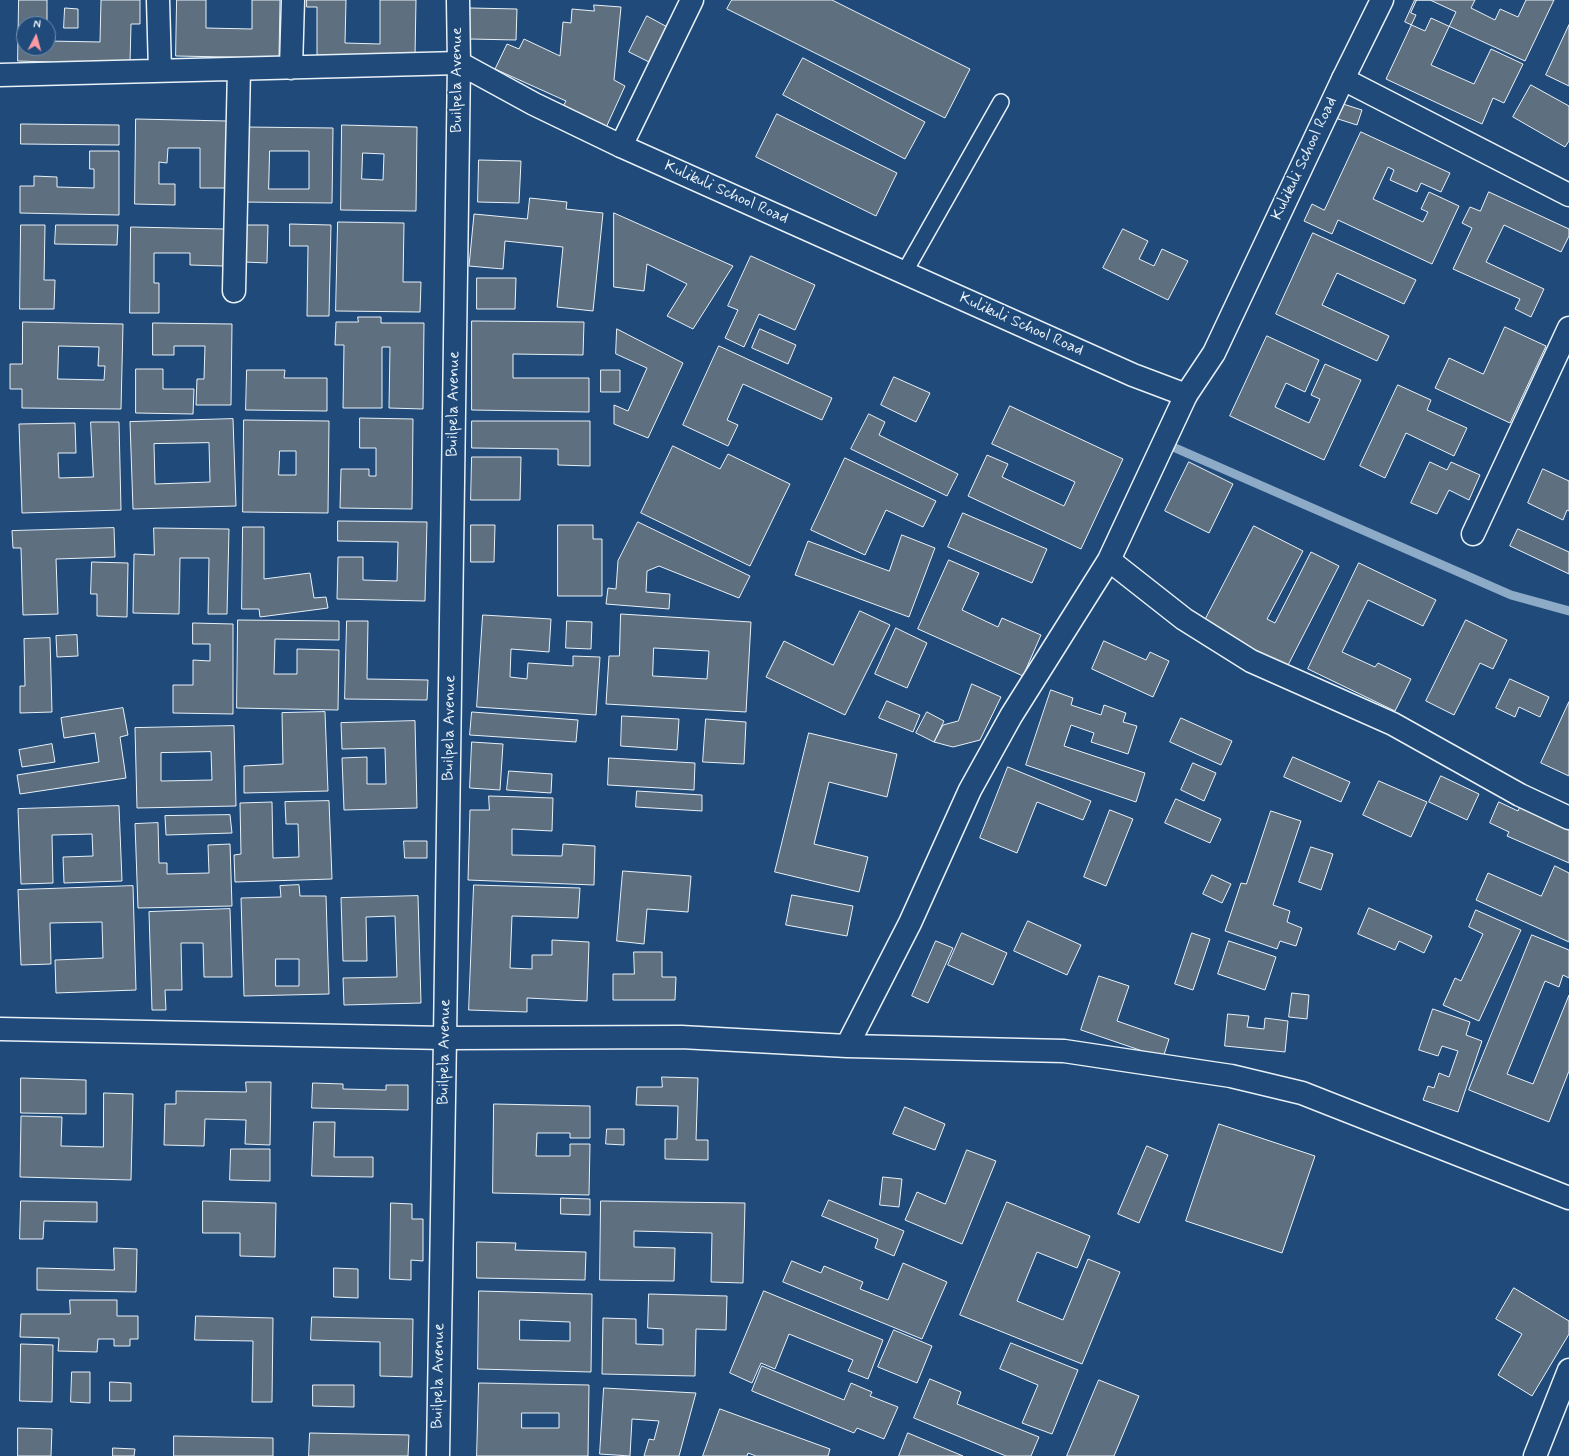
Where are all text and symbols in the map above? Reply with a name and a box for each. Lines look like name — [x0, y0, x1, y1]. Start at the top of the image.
north arrow — [16, 16, 56, 56]
text: N — [33, 18, 42, 32]
street label: Builpela Avenue — [448, 27, 468, 133]
street label: Kulikuli School Road — [1268, 94, 1342, 224]
street label: Kulikuli School Road — [661, 157, 791, 229]
street label: Kulikuli School Road — [956, 289, 1086, 361]
street label: Builpela Avenue — [443, 351, 465, 457]
street label: Builpela Avenue — [439, 675, 461, 781]
street label: Builpela Avenue — [434, 999, 456, 1105]
street label: Builpela Avenue — [428, 1323, 450, 1429]

